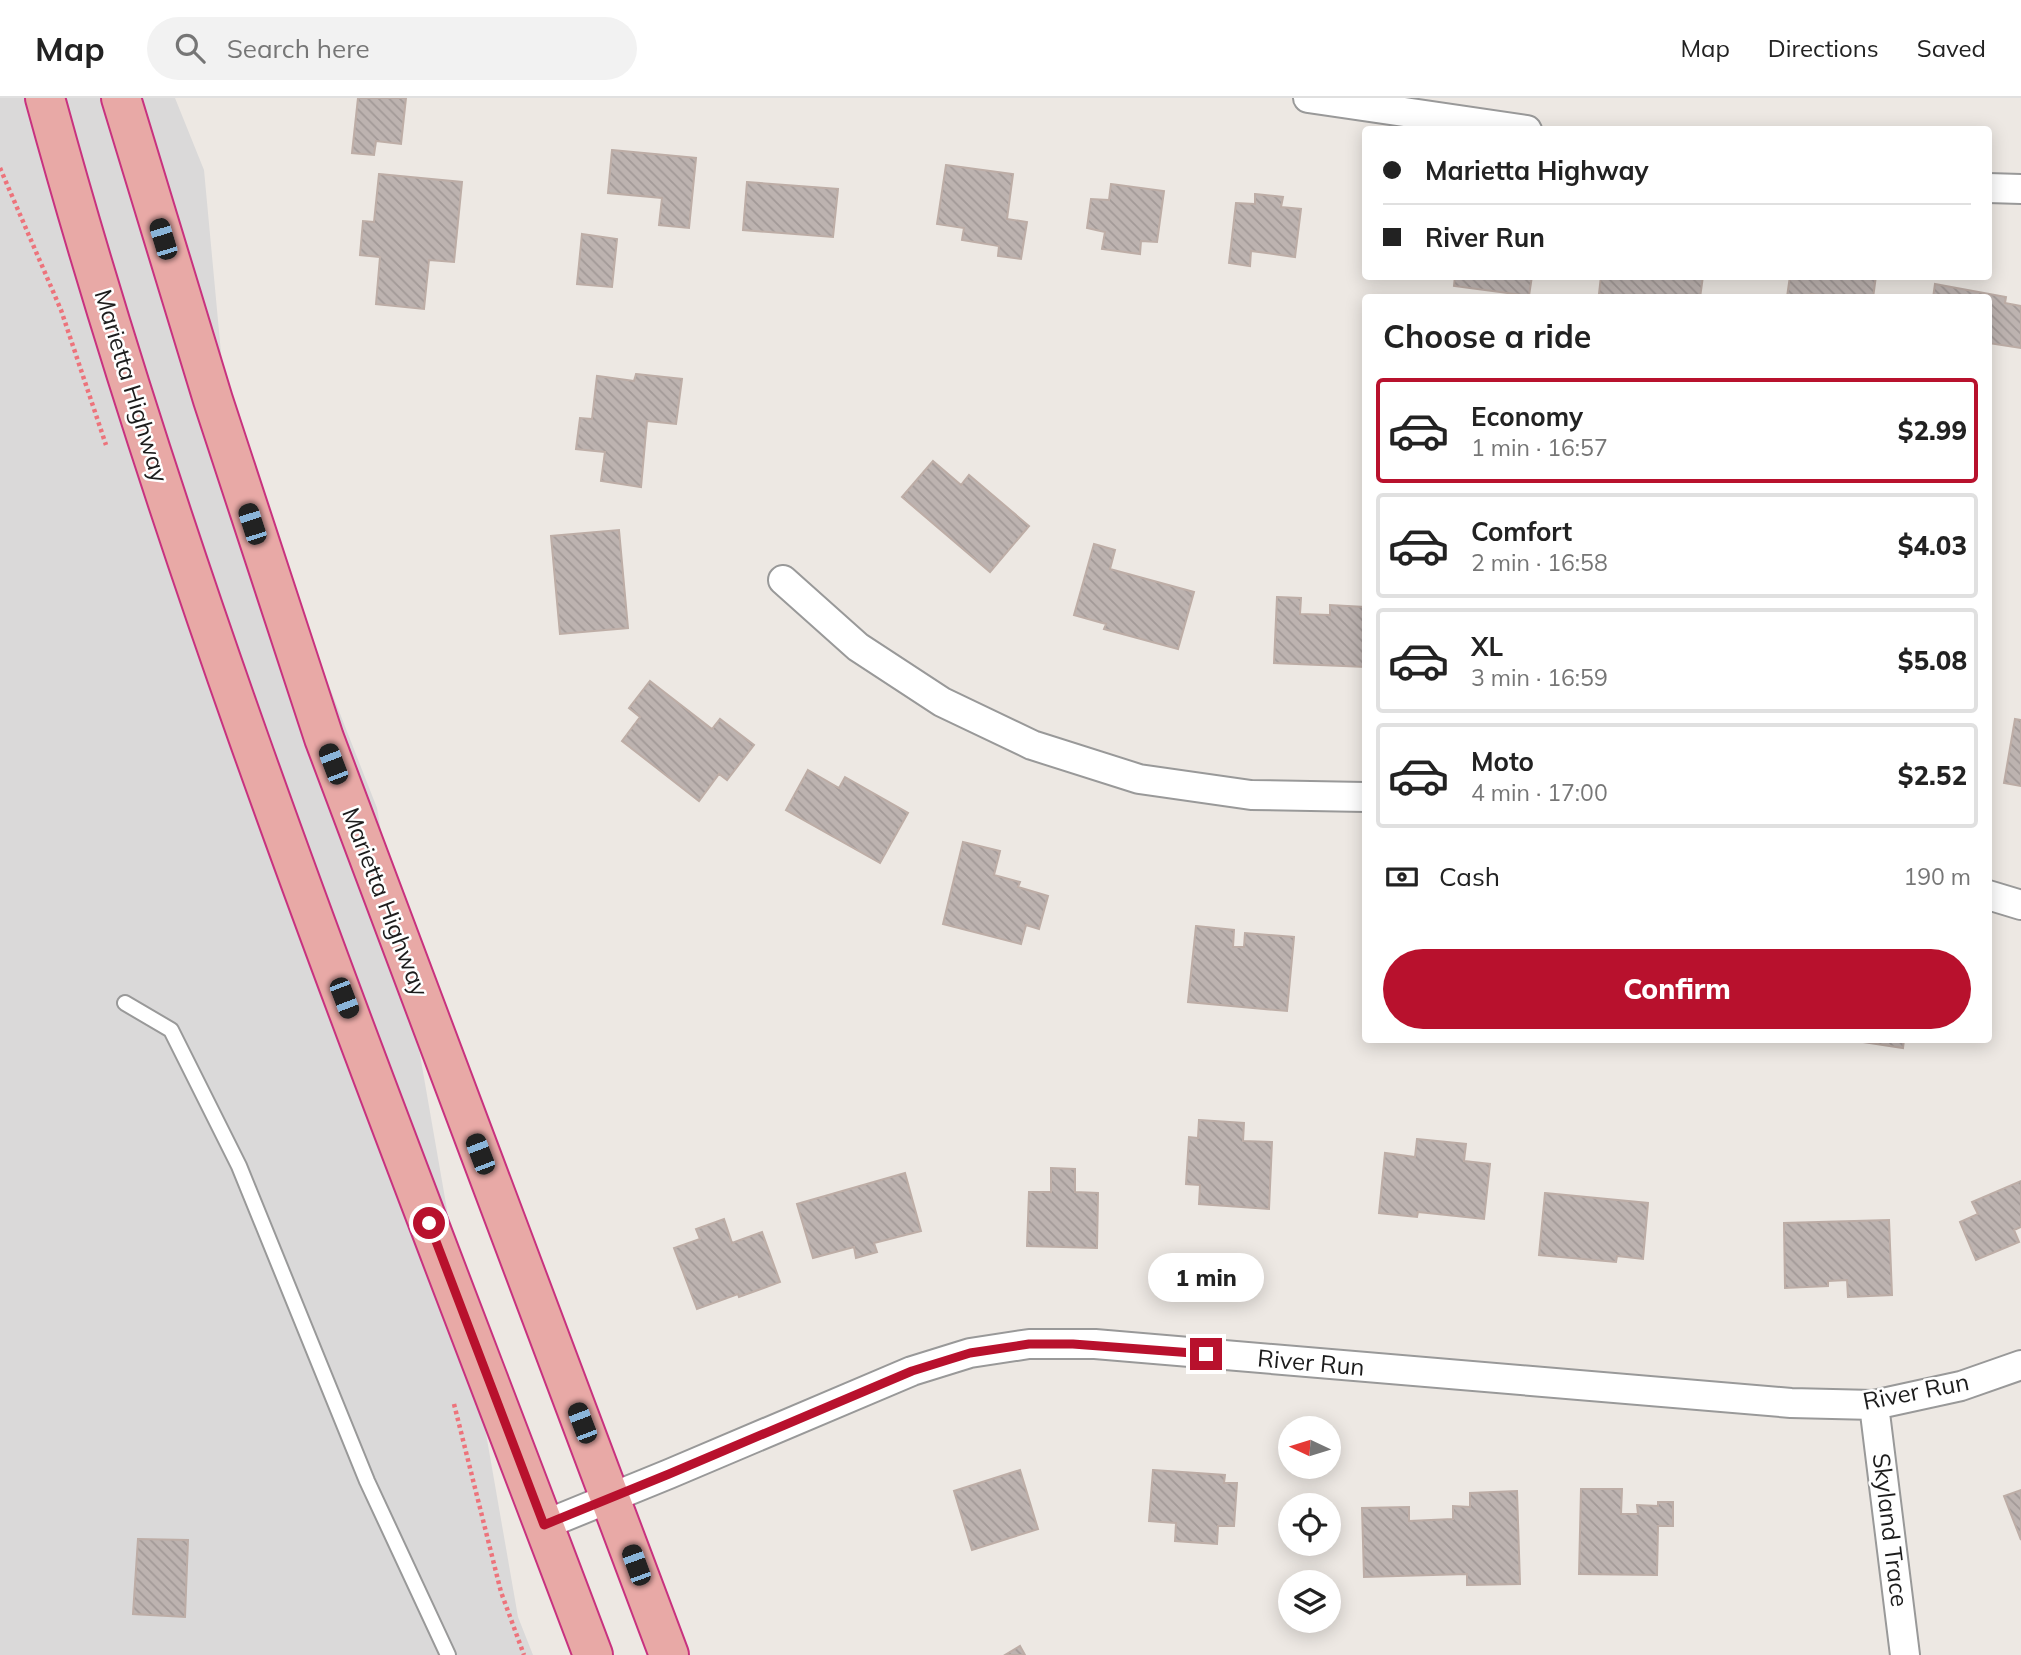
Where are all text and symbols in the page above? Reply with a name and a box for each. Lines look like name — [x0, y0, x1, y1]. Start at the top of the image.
search box — [147, 17, 637, 80]
text: Map — [35, 28, 105, 69]
icon: search — [171, 29, 209, 67]
text: Search here — [227, 32, 370, 65]
text: Map — [1680, 33, 1730, 63]
text: Directions — [1768, 33, 1879, 63]
text: Saved — [1917, 33, 1986, 63]
text: Marietta Highway — [1425, 154, 1649, 187]
car — [147, 216, 180, 262]
text: River Run — [1425, 221, 1545, 254]
street label: Marietta Highway — [88, 286, 176, 486]
text: Choose a ride — [1383, 316, 1591, 356]
icon: car — [1387, 399, 1450, 462]
text: Economy — [1471, 400, 1583, 433]
text: $2.99 — [1898, 414, 1967, 447]
text: 1 min · 16:57 — [1471, 433, 1608, 462]
car — [236, 501, 269, 547]
icon: car — [1387, 514, 1450, 577]
text: Comfort — [1471, 515, 1572, 548]
text: $4.03 — [1898, 529, 1967, 562]
text: 2 min · 16:58 — [1471, 548, 1608, 577]
icon: car — [1387, 629, 1450, 692]
text: XL — [1471, 630, 1503, 663]
text: $5.08 — [1898, 644, 1967, 677]
text: 3 min · 16:59 — [1471, 663, 1608, 692]
car — [316, 741, 351, 787]
icon: car — [1387, 744, 1450, 807]
text: Moto — [1471, 745, 1534, 778]
text: $2.52 — [1898, 759, 1967, 792]
text: 4 min · 17:00 — [1471, 778, 1608, 807]
street label: Marietta Highway — [336, 803, 436, 1001]
icon: cash — [1383, 858, 1421, 896]
text: Cash — [1439, 860, 1500, 893]
text: 190 m — [1903, 862, 1971, 891]
button: Confirm — [1383, 949, 1971, 1029]
car — [327, 975, 362, 1021]
car — [463, 1131, 498, 1177]
route start — [413, 1207, 445, 1239]
callout: 1 min — [1148, 1252, 1264, 1302]
text: 1 min — [1175, 1263, 1237, 1292]
route end — [1190, 1338, 1222, 1370]
street label: River Run — [1256, 1342, 1366, 1382]
street label: River Run — [1860, 1366, 1971, 1416]
car — [565, 1400, 600, 1446]
north arrow — [1278, 1416, 1340, 1479]
map controls — [1278, 1416, 1341, 1633]
street label: Skyland Trace — [1867, 1451, 1915, 1609]
button: locate — [1278, 1493, 1341, 1556]
car — [619, 1542, 654, 1588]
button: layers — [1278, 1570, 1341, 1633]

